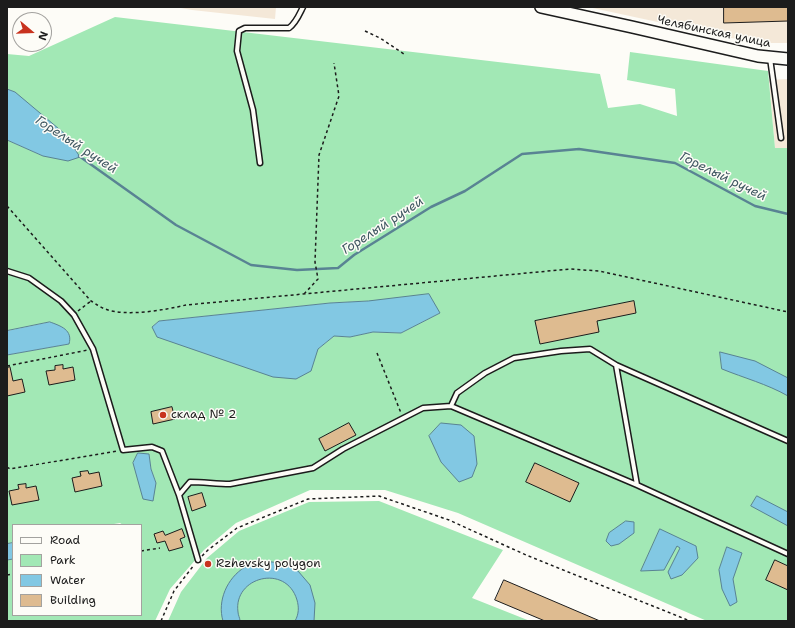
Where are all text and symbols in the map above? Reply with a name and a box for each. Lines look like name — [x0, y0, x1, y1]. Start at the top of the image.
north arrow — [12, 12, 52, 52]
street label: Челябинская улица — [656, 13, 772, 51]
text: N — [34, 29, 51, 42]
water label: Горелый ручей — [32, 113, 120, 177]
water label: Горелый ручей — [677, 149, 769, 205]
water label: Горелый ручей — [339, 194, 427, 258]
place label: склад № 2 — [171, 408, 236, 422]
marker: склад № 2 — [158, 410, 168, 420]
legend — [12, 524, 142, 616]
text: Road — [50, 532, 80, 548]
text: Park — [50, 552, 76, 568]
place label: Rzhevsky polygon — [216, 557, 321, 571]
marker: Rzhevsky polygon — [203, 559, 213, 569]
text: Water — [50, 572, 85, 588]
text: Building — [50, 592, 96, 608]

